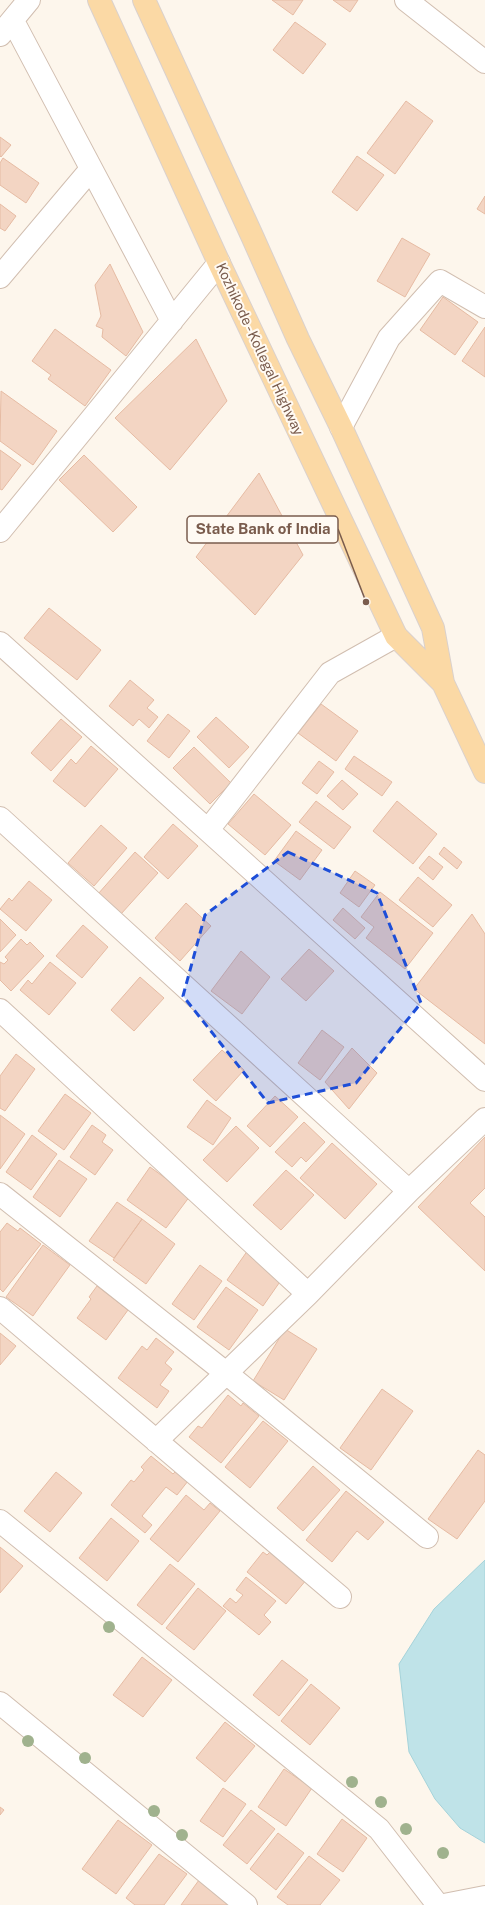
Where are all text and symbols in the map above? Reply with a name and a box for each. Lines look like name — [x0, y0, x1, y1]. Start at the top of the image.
street label: Kozhikode - Kollegal Highway — [213, 260, 307, 438]
callout: State Bank of India — [187, 516, 338, 543]
text: State Bank of India — [195, 520, 331, 537]

